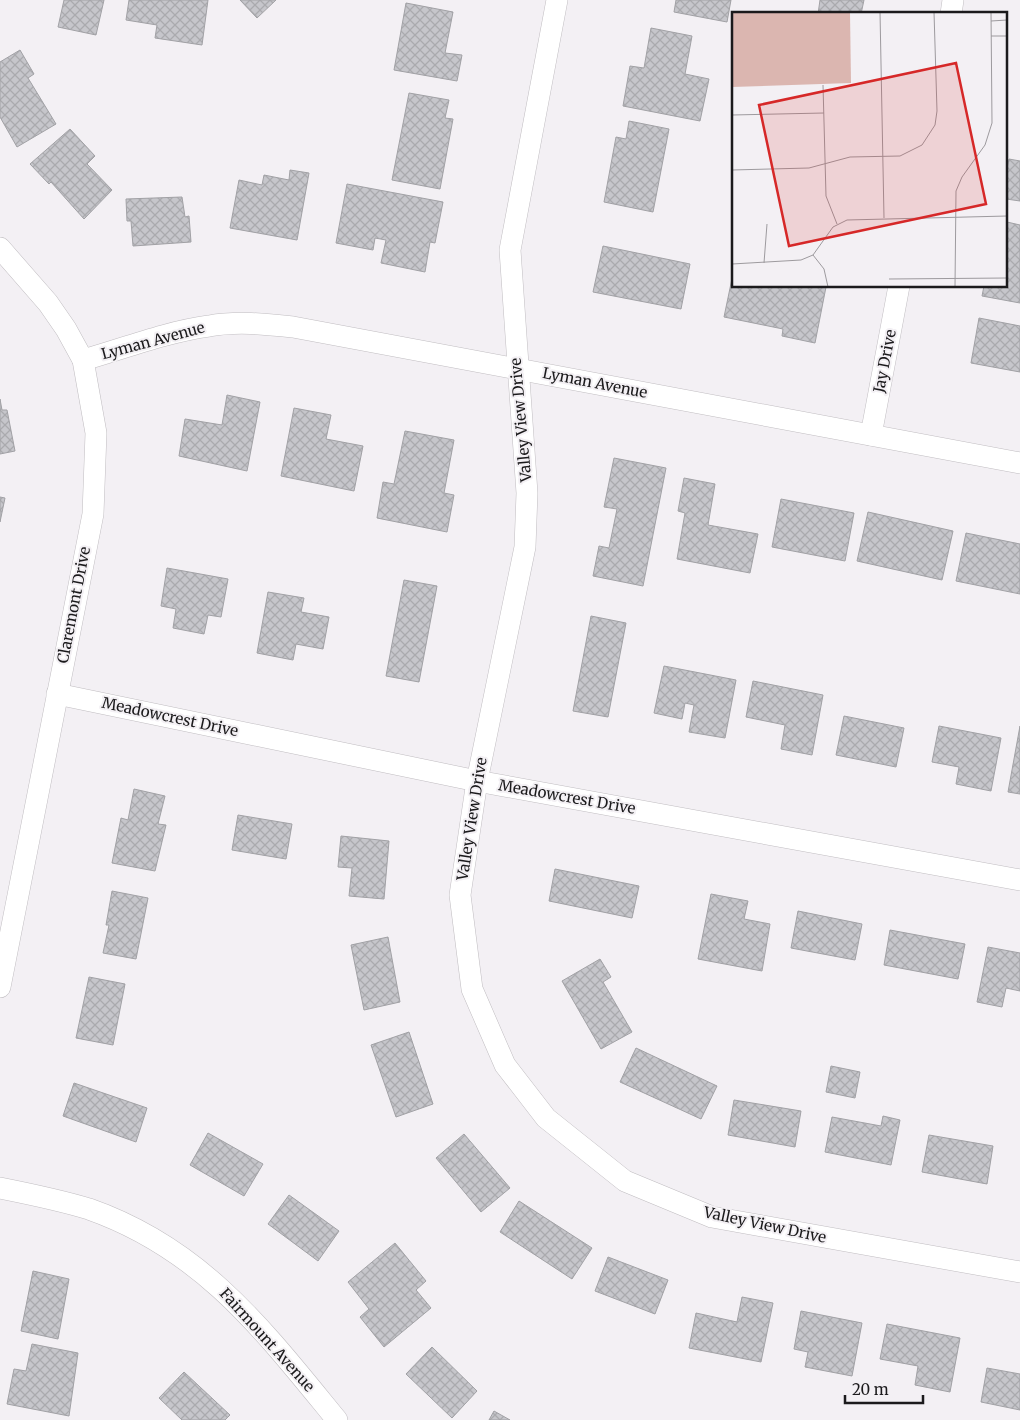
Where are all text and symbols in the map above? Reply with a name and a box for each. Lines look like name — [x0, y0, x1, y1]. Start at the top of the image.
inset map — [732, 12, 1008, 288]
street label: Lyman Avenue — [99, 318, 207, 363]
street label: Jay Drive — [869, 327, 900, 395]
street label: Valley View Drive — [506, 357, 535, 484]
street label: Lyman Avenue — [541, 363, 649, 402]
street label: Claremont Drive — [53, 545, 94, 665]
street label: Meadowcrest Drive — [100, 693, 240, 740]
street label: Valley View Drive — [452, 756, 491, 883]
street label: Meadowcrest Drive — [497, 775, 637, 818]
street label: Valley View Drive — [701, 1202, 828, 1247]
street label: Fairmount Avenue — [216, 1284, 319, 1396]
scale bar — [845, 1372, 922, 1404]
text: 20 m — [852, 1380, 889, 1399]

